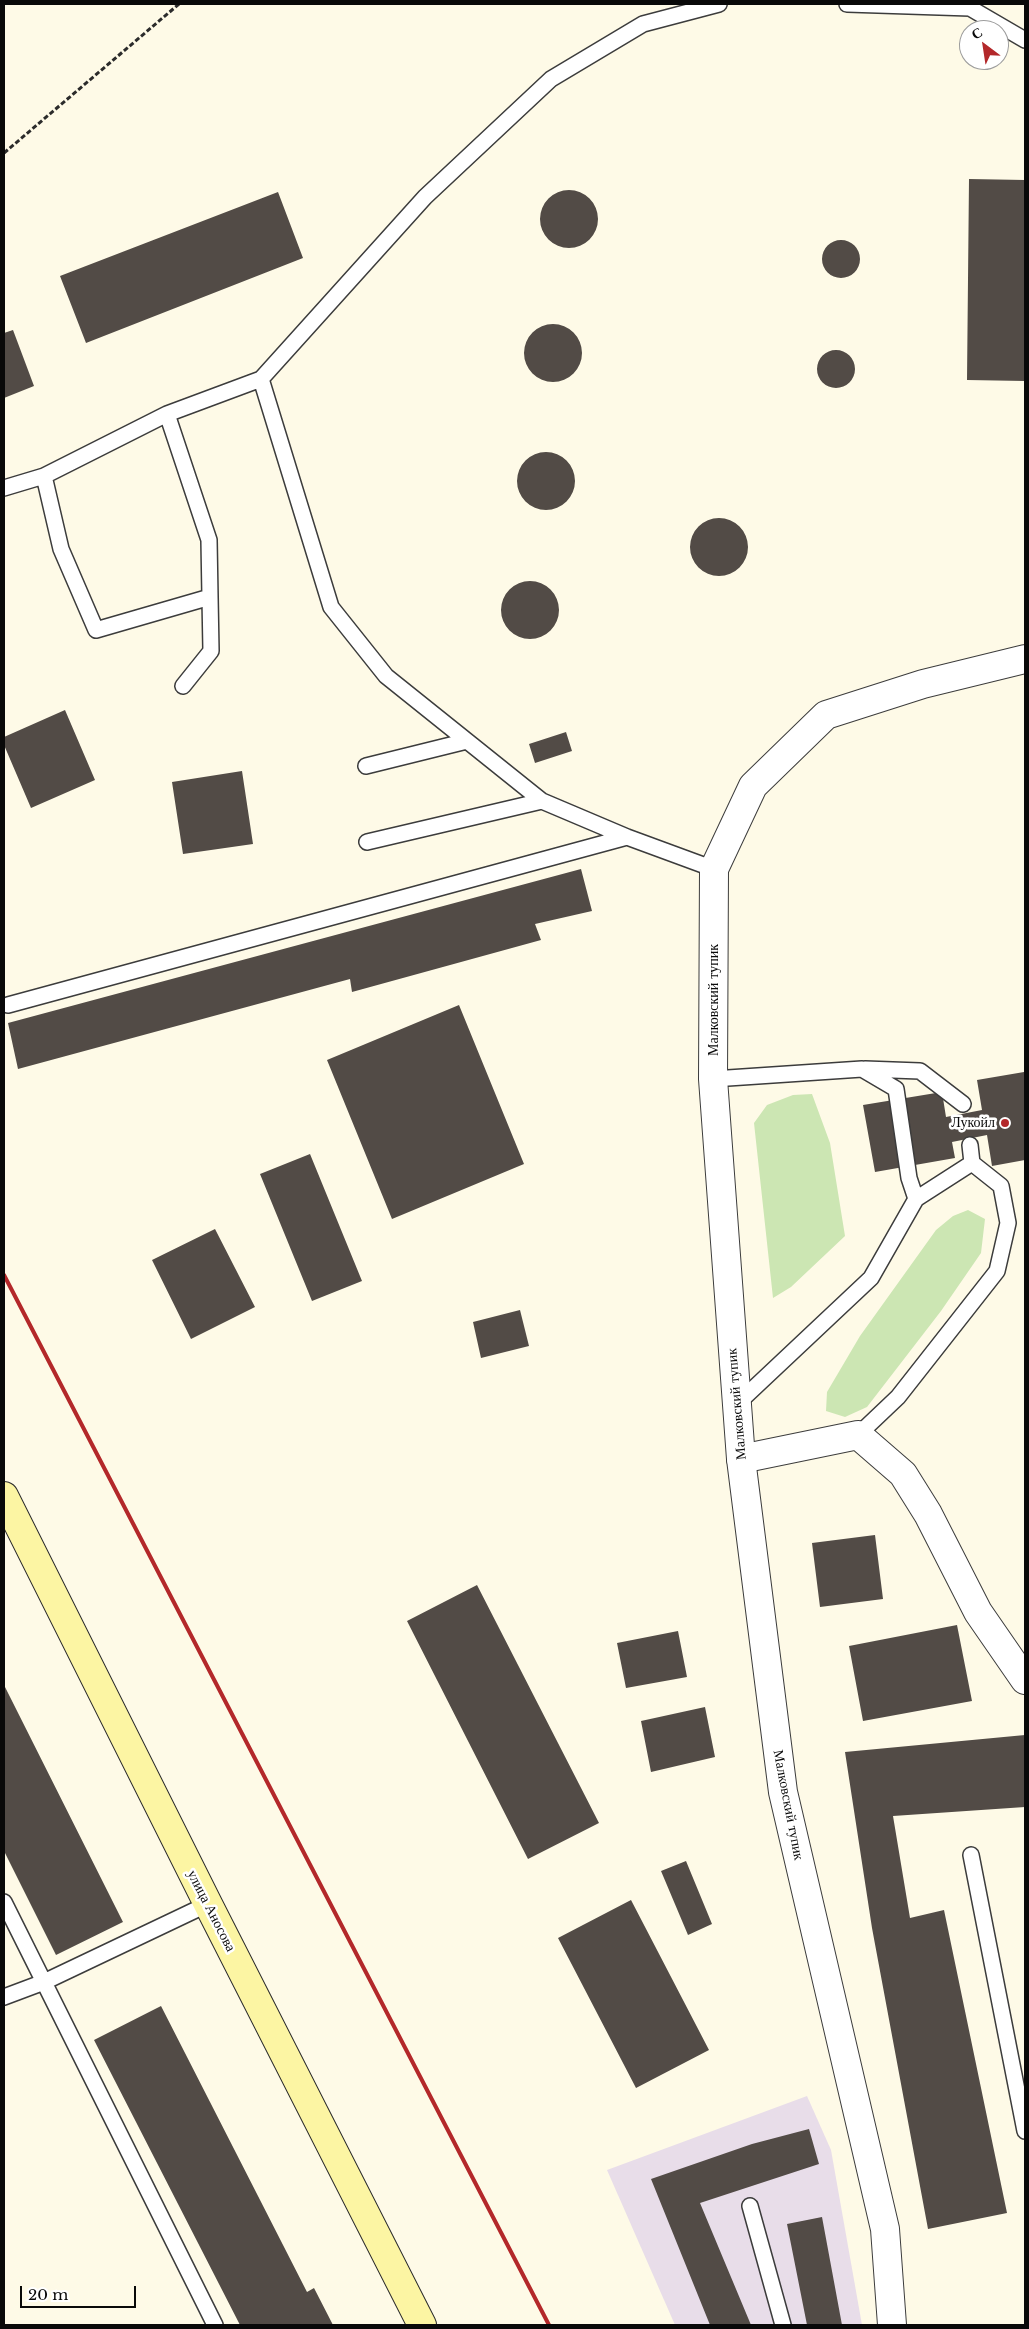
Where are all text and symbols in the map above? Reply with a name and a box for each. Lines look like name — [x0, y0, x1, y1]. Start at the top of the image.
north arrow — [959, 20, 1009, 70]
text: С — [968, 23, 986, 43]
street label: Малковский тупик — [706, 944, 722, 1056]
place label: Лукойл — [951, 1115, 995, 1131]
marker: Лукойл — [999, 1117, 1011, 1129]
street label: Малковский тупик — [724, 1347, 750, 1461]
street label: Малковский тупик — [769, 1748, 807, 1862]
street label: улица Аносова — [183, 1867, 239, 1955]
scale bar — [22, 2276, 139, 2308]
text: 20 m — [28, 2285, 68, 2304]

